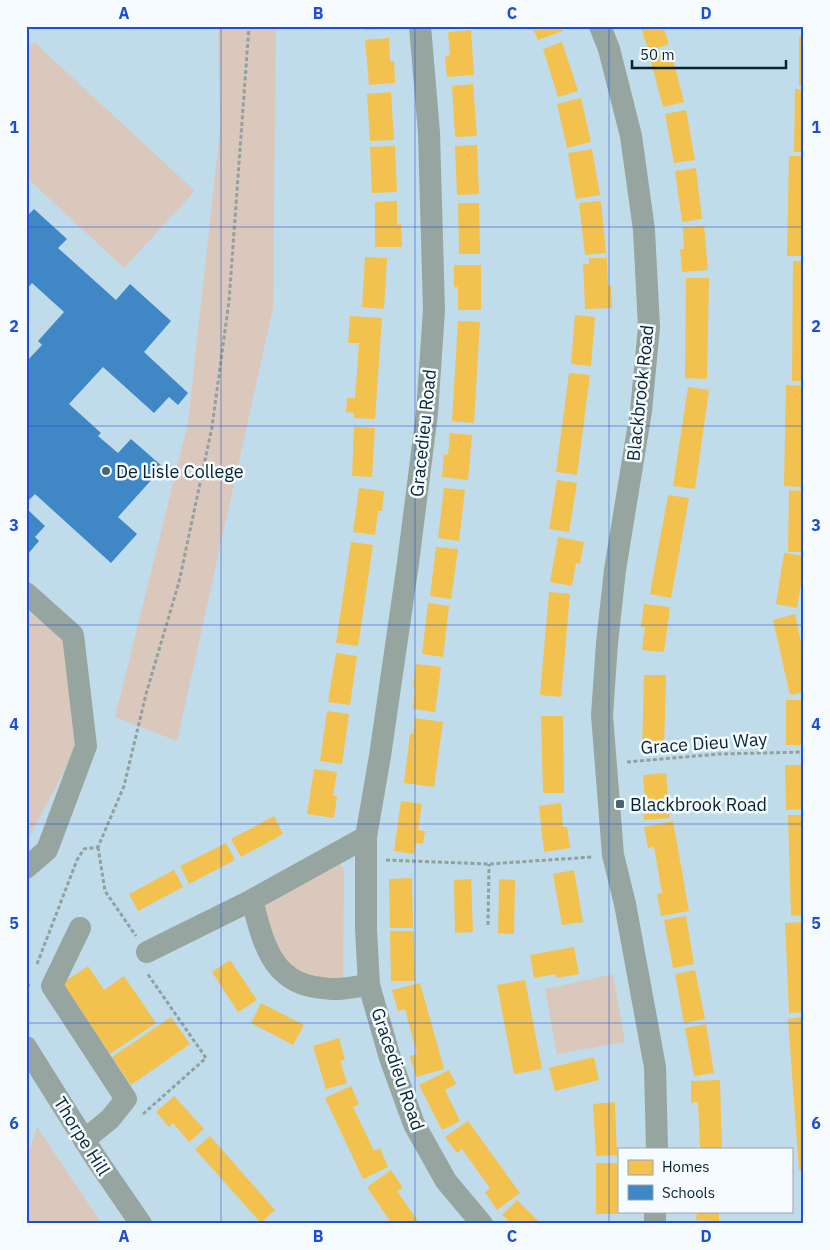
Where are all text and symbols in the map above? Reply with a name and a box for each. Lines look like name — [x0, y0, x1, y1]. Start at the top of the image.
text: A — [119, 3, 130, 23]
text: B — [313, 3, 324, 23]
text: C — [507, 3, 517, 23]
text: D — [700, 3, 712, 23]
scale bar — [632, 38, 786, 70]
text: 50 m — [640, 45, 675, 64]
text: 1 — [9, 117, 19, 137]
text: 1 — [811, 117, 821, 137]
text: 2 — [9, 316, 19, 336]
text: 2 — [811, 316, 821, 336]
street label: Blackbrook Road — [621, 324, 659, 462]
street label: Gracedieu Road — [405, 368, 441, 498]
place label: De Lisle College — [116, 460, 244, 483]
marker: De Lisle College — [100, 465, 112, 477]
text: 3 — [9, 515, 19, 535]
text: 3 — [811, 515, 821, 535]
text: 4 — [9, 714, 19, 734]
text: 4 — [811, 714, 821, 734]
street label: Grace Dieu Way — [640, 727, 768, 759]
place label: Blackbrook Road — [630, 793, 767, 816]
marker: Blackbrook Road — [614, 798, 626, 810]
text: 5 — [9, 913, 19, 933]
text: 5 — [811, 913, 821, 933]
street label: Gracedieu Road — [366, 1005, 430, 1133]
street label: Thorpe Hill — [49, 1092, 115, 1180]
text: 6 — [9, 1113, 19, 1133]
text: 6 — [811, 1113, 821, 1133]
legend — [618, 1148, 792, 1212]
text: Homes — [662, 1157, 710, 1176]
text: Schools — [662, 1183, 715, 1202]
text: A — [119, 1226, 130, 1246]
text: B — [313, 1226, 324, 1246]
text: C — [507, 1226, 517, 1246]
text: D — [700, 1226, 712, 1246]

